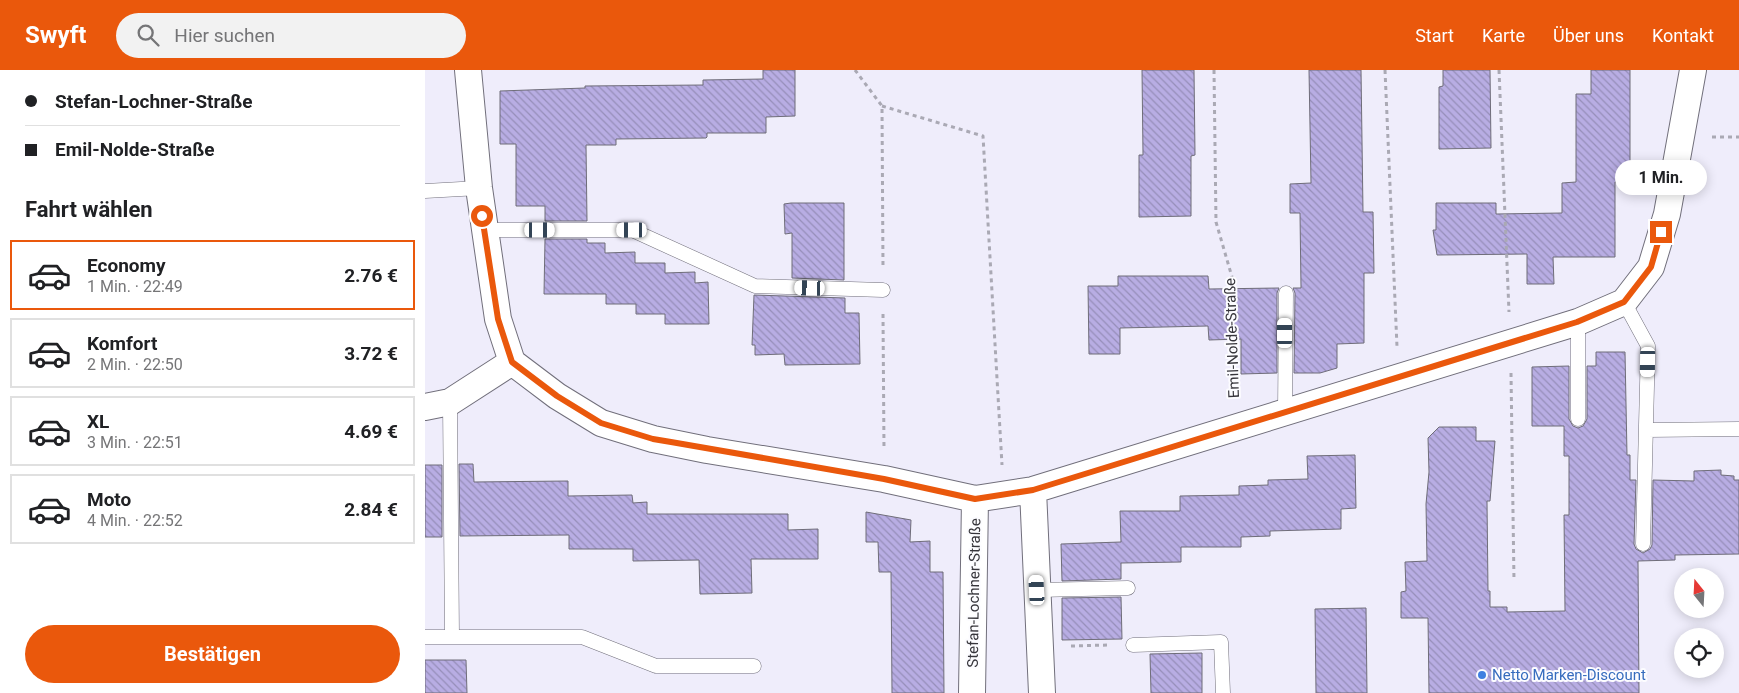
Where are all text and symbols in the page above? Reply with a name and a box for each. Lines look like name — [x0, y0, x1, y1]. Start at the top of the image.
search box — [116, 13, 466, 58]
text: Swyft — [25, 21, 86, 49]
icon: search — [134, 21, 162, 49]
text: Hier suchen — [174, 24, 275, 47]
text: Start — [1415, 25, 1454, 46]
text: Karte — [1482, 25, 1525, 46]
text: Über uns — [1553, 25, 1624, 46]
text: Kontakt — [1652, 25, 1714, 46]
text: Stefan-Lochner-Straße — [55, 90, 253, 113]
text: Emil-Nolde-Straße — [55, 138, 215, 161]
callout: 1 Min. — [1615, 160, 1707, 194]
text: 1 Min. — [1638, 168, 1684, 187]
text: Fahrt wählen — [25, 197, 153, 222]
route start — [471, 205, 493, 227]
route end — [1650, 221, 1672, 243]
car — [525, 223, 555, 238]
car — [617, 223, 647, 238]
icon: car — [27, 253, 72, 298]
text: Economy — [87, 254, 166, 277]
text: 2.76 € — [344, 264, 398, 287]
text: 1 Min. · 22:49 — [87, 277, 183, 296]
street label: Emil-Nolde-Straße — [1221, 278, 1243, 398]
car — [794, 280, 825, 296]
car — [1277, 318, 1292, 348]
icon: car — [27, 331, 72, 376]
text: Komfort — [87, 332, 157, 355]
text: 3.72 € — [344, 342, 398, 365]
car — [1640, 347, 1655, 377]
text: 2 Min. · 22:50 — [87, 355, 183, 374]
icon: car — [27, 409, 72, 454]
text: XL — [87, 410, 109, 433]
text: 4.69 € — [344, 420, 398, 443]
text: 3 Min. · 22:51 — [87, 433, 183, 452]
icon: car — [27, 487, 72, 532]
text: Moto — [87, 488, 131, 511]
text: 2.84 € — [344, 498, 398, 521]
text: 4 Min. · 22:52 — [87, 511, 183, 530]
street label: Stefan-Lochner-Straße — [964, 518, 984, 668]
north arrow — [1674, 568, 1724, 618]
map controls — [1674, 568, 1724, 678]
car — [1028, 575, 1045, 605]
button: Bestätigen — [25, 625, 400, 683]
button: locate — [1674, 628, 1724, 678]
place label: Netto Marken-Discount — [1492, 666, 1646, 684]
marker: Netto Marken-Discount — [1476, 669, 1488, 681]

